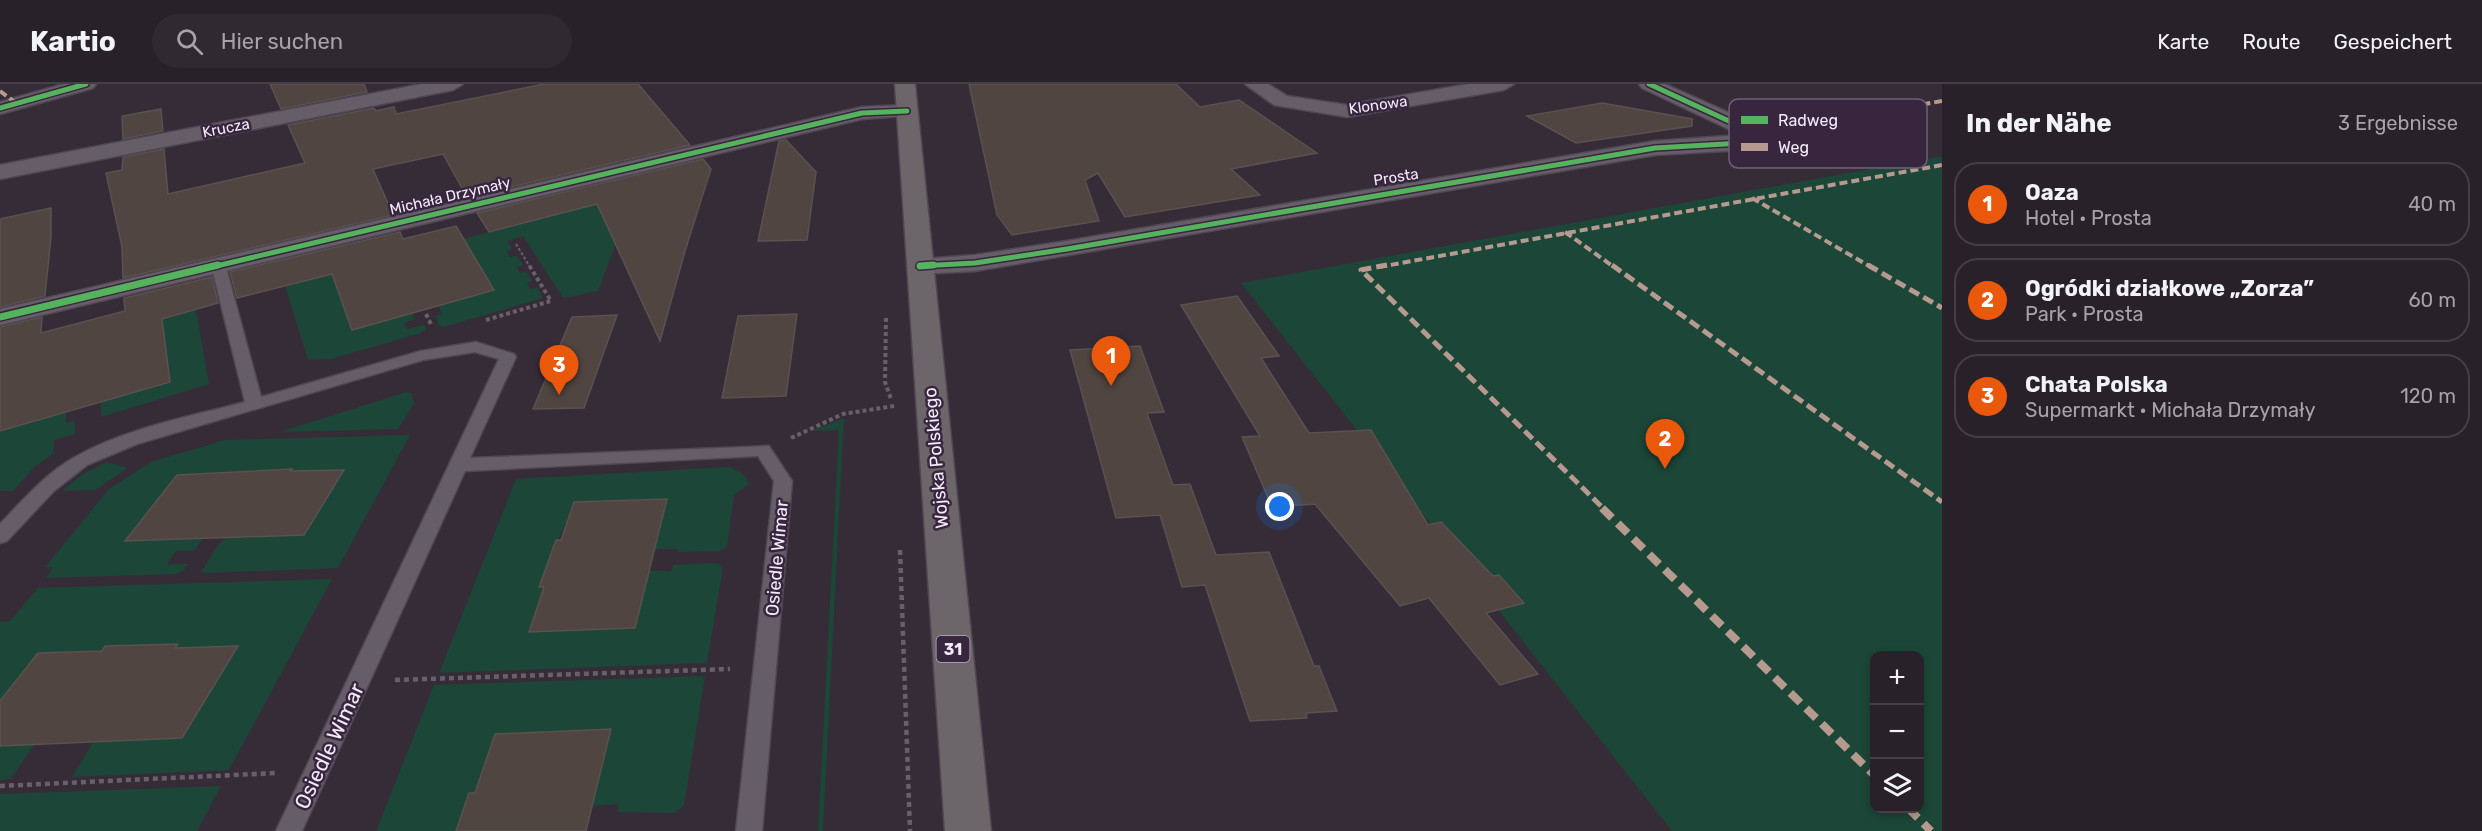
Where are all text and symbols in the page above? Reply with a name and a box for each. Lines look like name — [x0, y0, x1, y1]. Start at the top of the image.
search box — [152, 14, 572, 68]
text: Kartio — [30, 25, 116, 58]
icon: search — [173, 25, 206, 58]
text: Hier suchen — [221, 28, 343, 55]
text: Karte — [2157, 29, 2209, 54]
text: Route — [2242, 29, 2301, 54]
text: Gespeichert — [2334, 29, 2452, 54]
street label: Klonowa — [1348, 92, 1408, 118]
legend — [1729, 99, 1927, 168]
text: In der Nähe — [1966, 108, 2112, 139]
text: Radweg — [1778, 111, 1838, 130]
text: 3 Ergebnisse — [2338, 111, 2458, 135]
street label: Krucza — [201, 115, 251, 141]
text: Weg — [1778, 138, 1809, 157]
street label: Prosta — [1372, 165, 1420, 189]
street label: Michała Drzymały — [388, 173, 512, 219]
text: Oaza — [2025, 179, 2079, 206]
text: 1 — [1983, 192, 1992, 216]
text: 40 m — [2408, 192, 2456, 216]
text: Hotel · Prosta — [2025, 206, 2152, 230]
text: Ogródki działkowe „Zorza” — [2025, 275, 2314, 302]
text: 2 — [1981, 288, 1994, 312]
text: 60 m — [2409, 288, 2456, 312]
text: Park · Prosta — [2025, 302, 2144, 326]
pin: 1 — [1092, 336, 1130, 386]
pin: 3 — [540, 346, 578, 395]
text: Chata Polska — [2025, 371, 2168, 398]
text: 3 — [1981, 384, 1994, 408]
text: 120 m — [2400, 384, 2456, 408]
street label: Wojska Polskiego — [919, 386, 953, 530]
text: Supermarkt · Michała Drzymały — [2025, 398, 2316, 422]
pin: 2 — [1646, 420, 1684, 469]
your location — [1265, 492, 1294, 521]
street label: Osiedle Wimar — [761, 499, 793, 617]
road number: 31 — [936, 636, 970, 662]
map controls — [1870, 651, 1924, 813]
button: + — [1870, 651, 1924, 705]
street label: Osiedle Wimar — [289, 679, 369, 813]
button: − — [1870, 705, 1924, 759]
button: layers — [1870, 759, 1924, 813]

